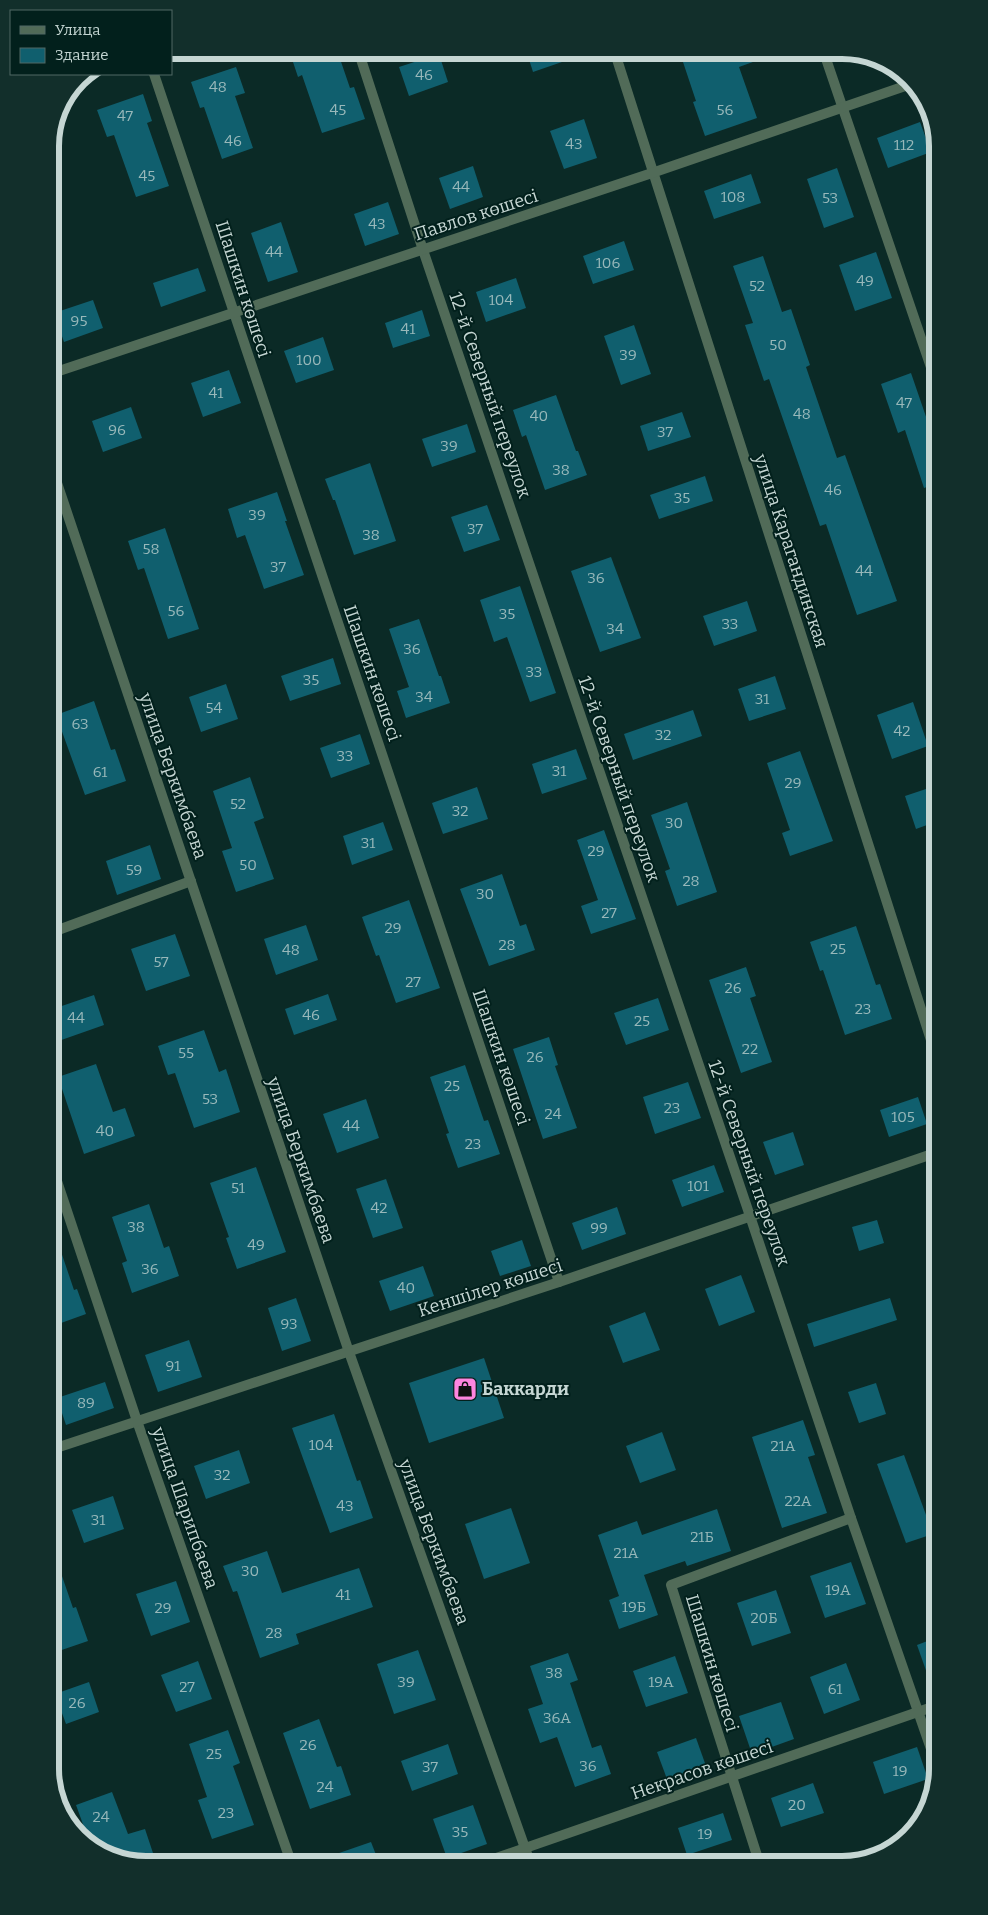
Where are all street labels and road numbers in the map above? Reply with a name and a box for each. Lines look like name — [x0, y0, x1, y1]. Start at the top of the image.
street label: Павлов көшесі — [411, 185, 541, 245]
street label: Шашкин көшесі — [211, 218, 275, 360]
street label: 12-й Северный переулок — [444, 289, 536, 501]
street label: улица Карагандинская — [749, 450, 833, 651]
street label: Шашкин көшесі — [338, 602, 406, 744]
street label: 12-й Северный переулок — [573, 673, 665, 885]
street label: улица Беркимбаева — [134, 689, 212, 862]
street label: Шашкин көшесі — [467, 986, 535, 1128]
street label: 12-й Северный переулок — [703, 1057, 795, 1269]
street label: улица Беркимбаева — [262, 1073, 340, 1246]
street label: Кеншілер көшесі — [415, 1254, 565, 1322]
street label: улица Шарипбаева — [147, 1423, 223, 1592]
street label: улица Беркимбаева — [394, 1455, 474, 1628]
street label: Шашкин көшесі — [681, 1592, 743, 1734]
street label: Некрасов көшесі — [628, 1735, 776, 1805]

